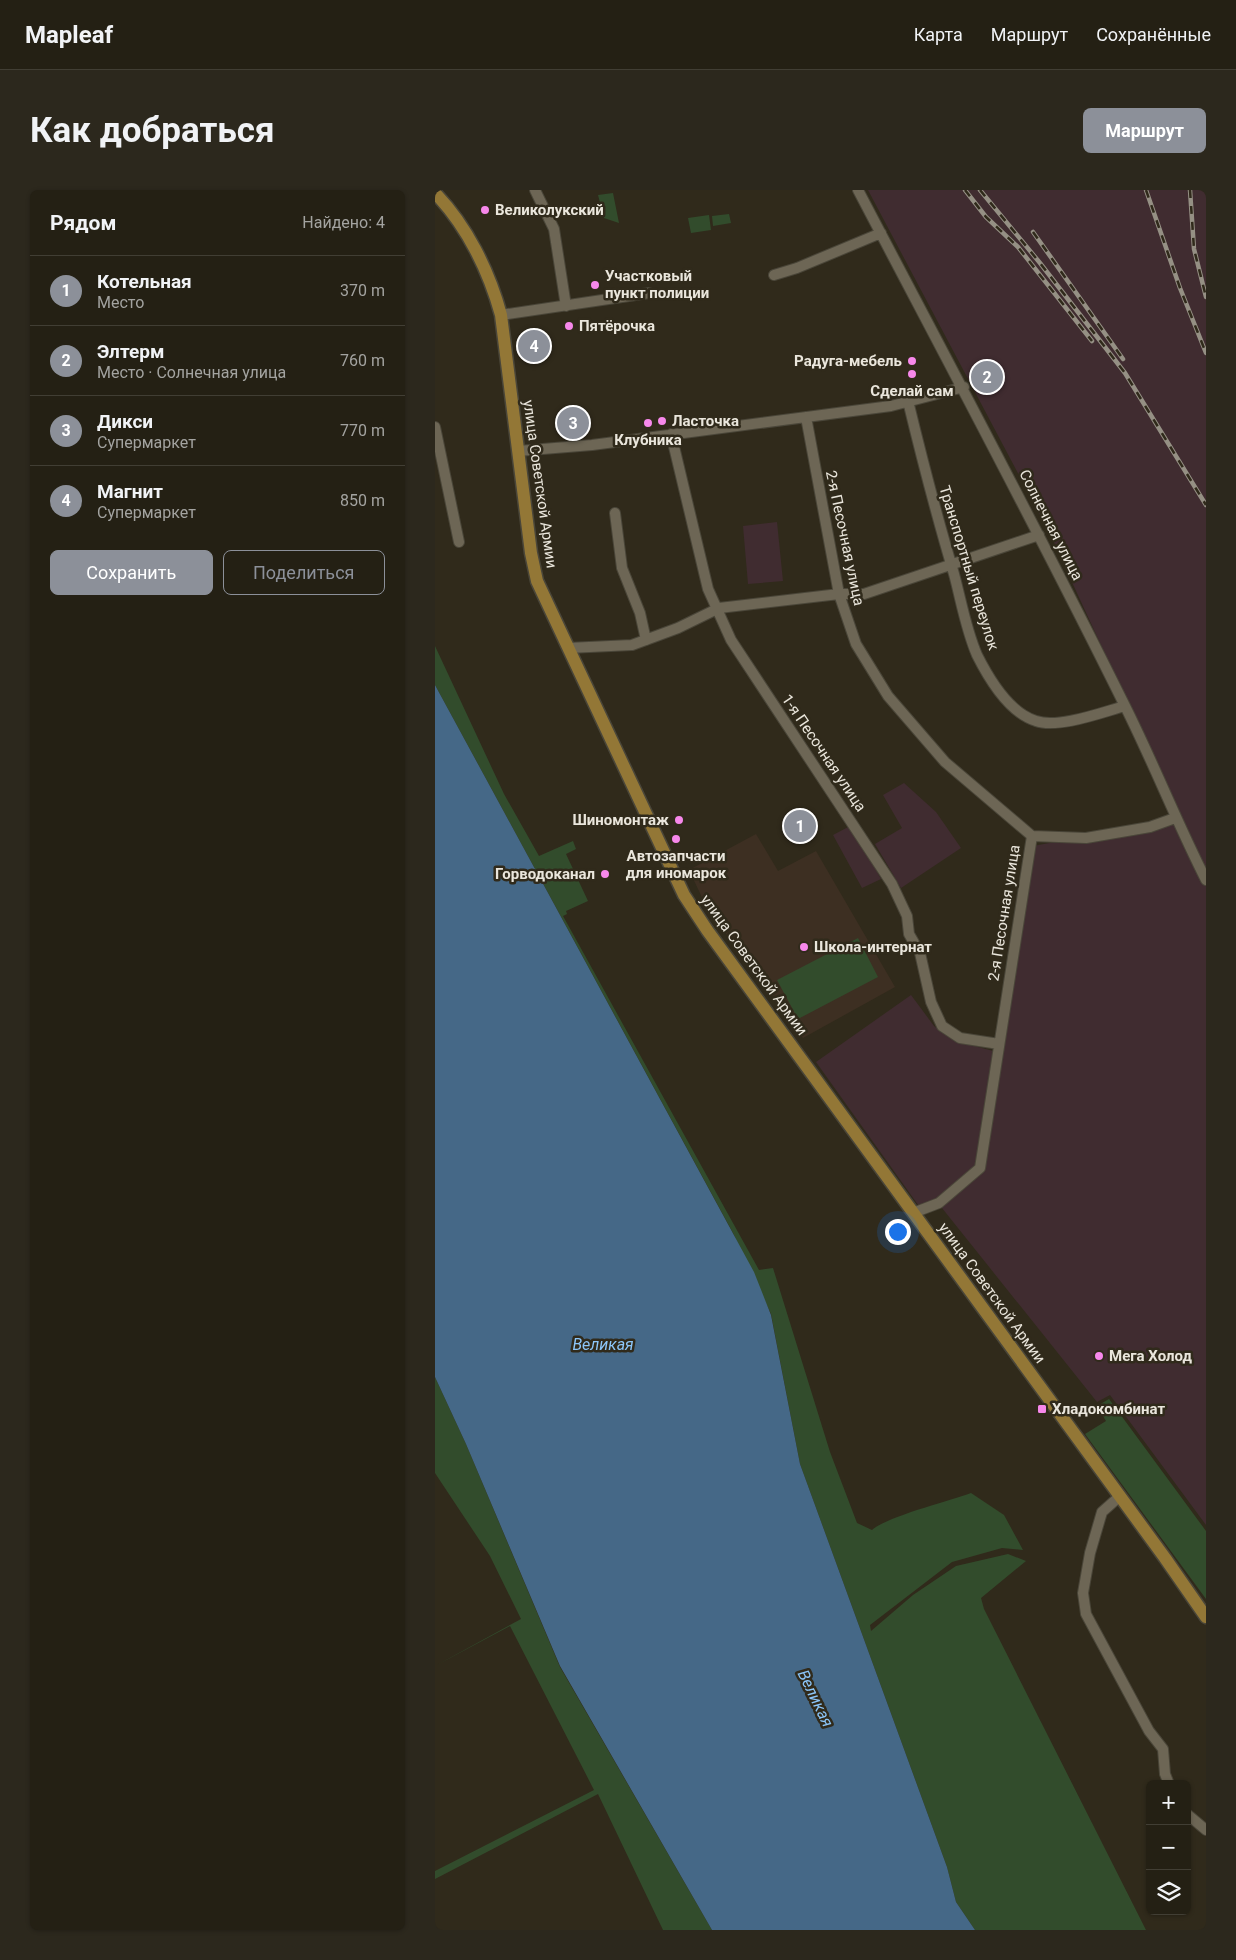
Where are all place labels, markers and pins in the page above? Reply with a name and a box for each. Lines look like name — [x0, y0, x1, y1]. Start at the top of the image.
place label: Великолукский — [495, 201, 604, 219]
marker: Великолукский — [479, 204, 491, 216]
place label: Участковый пункт полиции — [605, 267, 709, 302]
marker: Участковый пункт полиции — [589, 279, 601, 291]
place label: Пятёрочка — [579, 317, 655, 335]
marker: Пятёрочка — [563, 320, 575, 332]
pin: 4 — [518, 327, 550, 365]
place label: Радуга-мебель — [794, 352, 902, 370]
marker: Радуга-мебель — [906, 355, 918, 367]
pin: 2 — [971, 358, 1003, 396]
marker: Сделай сам — [906, 368, 918, 380]
place label: Сделай сам — [870, 382, 954, 400]
pin: 3 — [557, 404, 589, 442]
place label: Ласточка — [672, 412, 739, 430]
marker: Ласточка — [656, 415, 668, 427]
marker: Клубника — [642, 417, 654, 429]
place label: Клубника — [614, 431, 682, 449]
pin: 1 — [784, 807, 816, 845]
place label: Шиномонтаж — [572, 811, 669, 829]
marker: Шиномонтаж — [673, 814, 685, 826]
marker: Автозапчасти для иномарок — [670, 833, 682, 845]
place label: Автозапчасти для иномарок — [626, 847, 727, 882]
place label: Горводоканал — [495, 865, 595, 883]
marker: Горводоканал — [599, 868, 611, 880]
place label: Школа-интернат — [814, 938, 932, 956]
marker: Школа-интернат — [798, 941, 810, 953]
place label: Мега Холод — [1109, 1347, 1192, 1365]
marker: Мега Холод — [1093, 1350, 1105, 1362]
place label: Хладокомбинат — [1052, 1400, 1165, 1418]
marker: Хладокомбинат — [1036, 1403, 1048, 1415]

